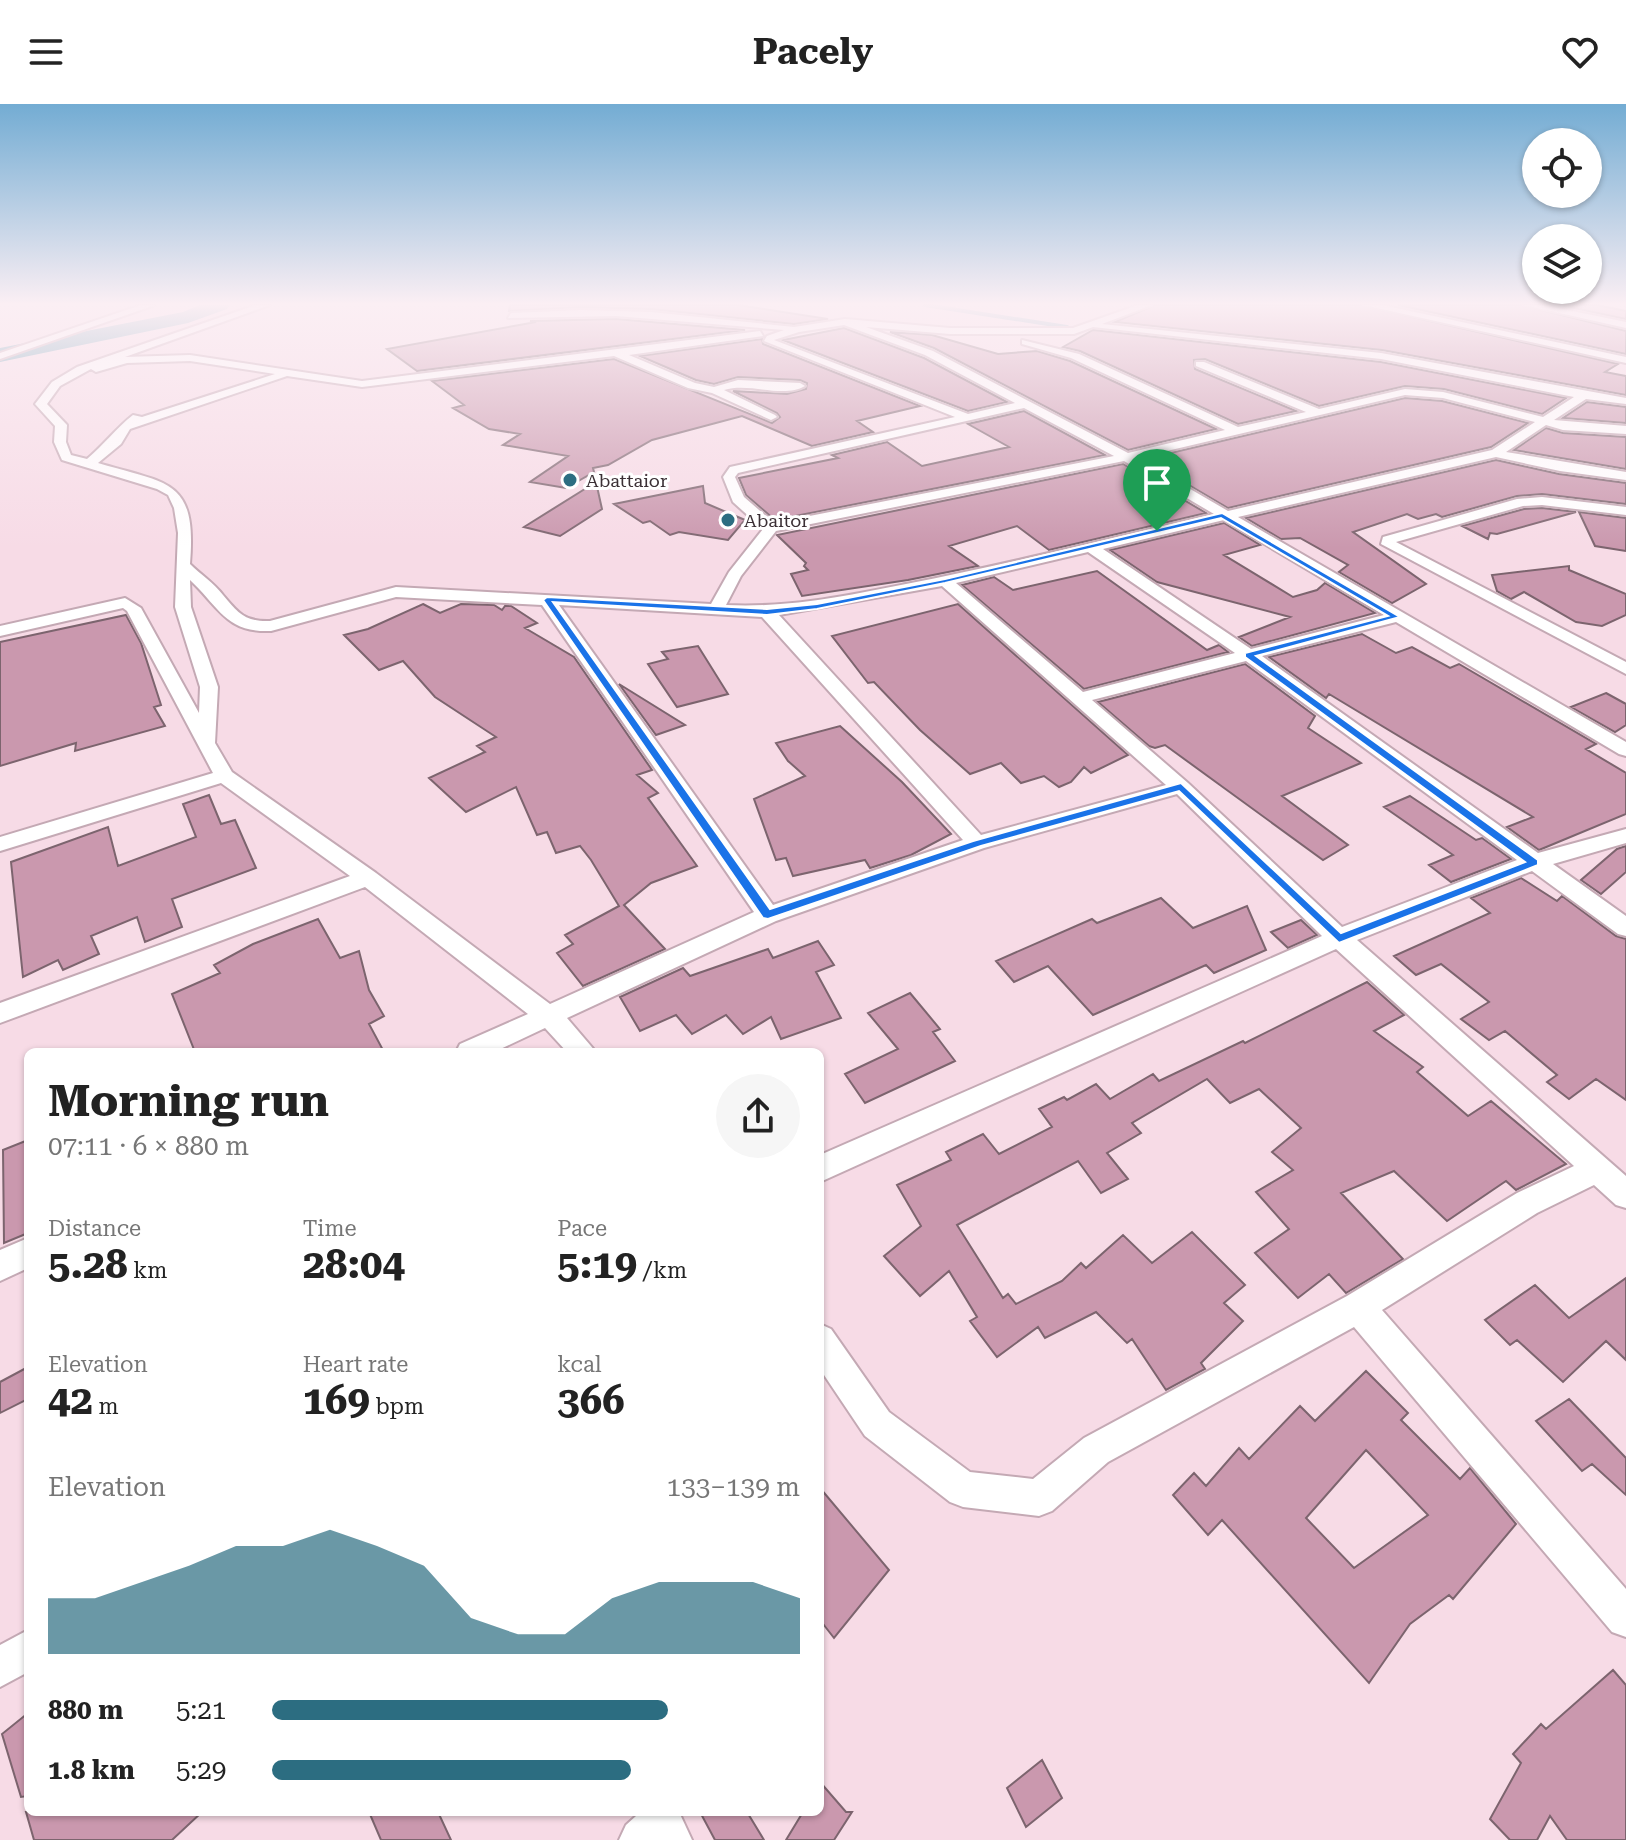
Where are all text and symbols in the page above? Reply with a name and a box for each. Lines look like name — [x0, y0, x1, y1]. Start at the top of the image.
icon: menu — [24, 30, 68, 74]
icon: heart — [1558, 30, 1602, 74]
text: Pacely — [753, 31, 873, 73]
map controls — [1522, 128, 1602, 304]
button: locate — [1522, 128, 1602, 208]
button: layers — [1522, 224, 1602, 304]
pin — [1123, 449, 1191, 531]
icon: arrive — [1135, 461, 1179, 505]
place label: Abattaior — [586, 470, 667, 491]
marker: Abattaior — [561, 471, 579, 489]
place label: Abaitor — [744, 510, 809, 531]
marker: Abaitor — [719, 511, 737, 529]
button: share — [716, 1074, 800, 1158]
text: Morning run — [48, 1075, 329, 1127]
text: 07:11 · 6 × 880 m — [48, 1131, 249, 1161]
text: Distance — [48, 1216, 141, 1241]
text: Time — [303, 1216, 357, 1241]
text: Pace — [557, 1216, 607, 1241]
text: 5.28 — [48, 1241, 128, 1288]
text: 28:04 — [303, 1241, 405, 1288]
text: 5:19 — [557, 1241, 637, 1288]
text: km — [128, 1258, 167, 1283]
text: /km — [637, 1258, 687, 1283]
text: Elevation — [48, 1352, 148, 1377]
text: Heart rate — [303, 1352, 408, 1377]
text: kcal — [557, 1352, 602, 1377]
text: 42 — [48, 1377, 93, 1424]
text: 169 — [303, 1377, 370, 1424]
text: 366 — [557, 1377, 625, 1424]
text: m — [93, 1394, 118, 1419]
text: bpm — [370, 1394, 424, 1419]
text: Elevation — [48, 1472, 166, 1502]
text: 133–139 m — [667, 1472, 800, 1502]
text: 880 m — [48, 1695, 123, 1725]
text: 5:21 — [176, 1695, 226, 1725]
text: 1.8 km — [48, 1755, 135, 1785]
text: 5:29 — [176, 1755, 226, 1785]

